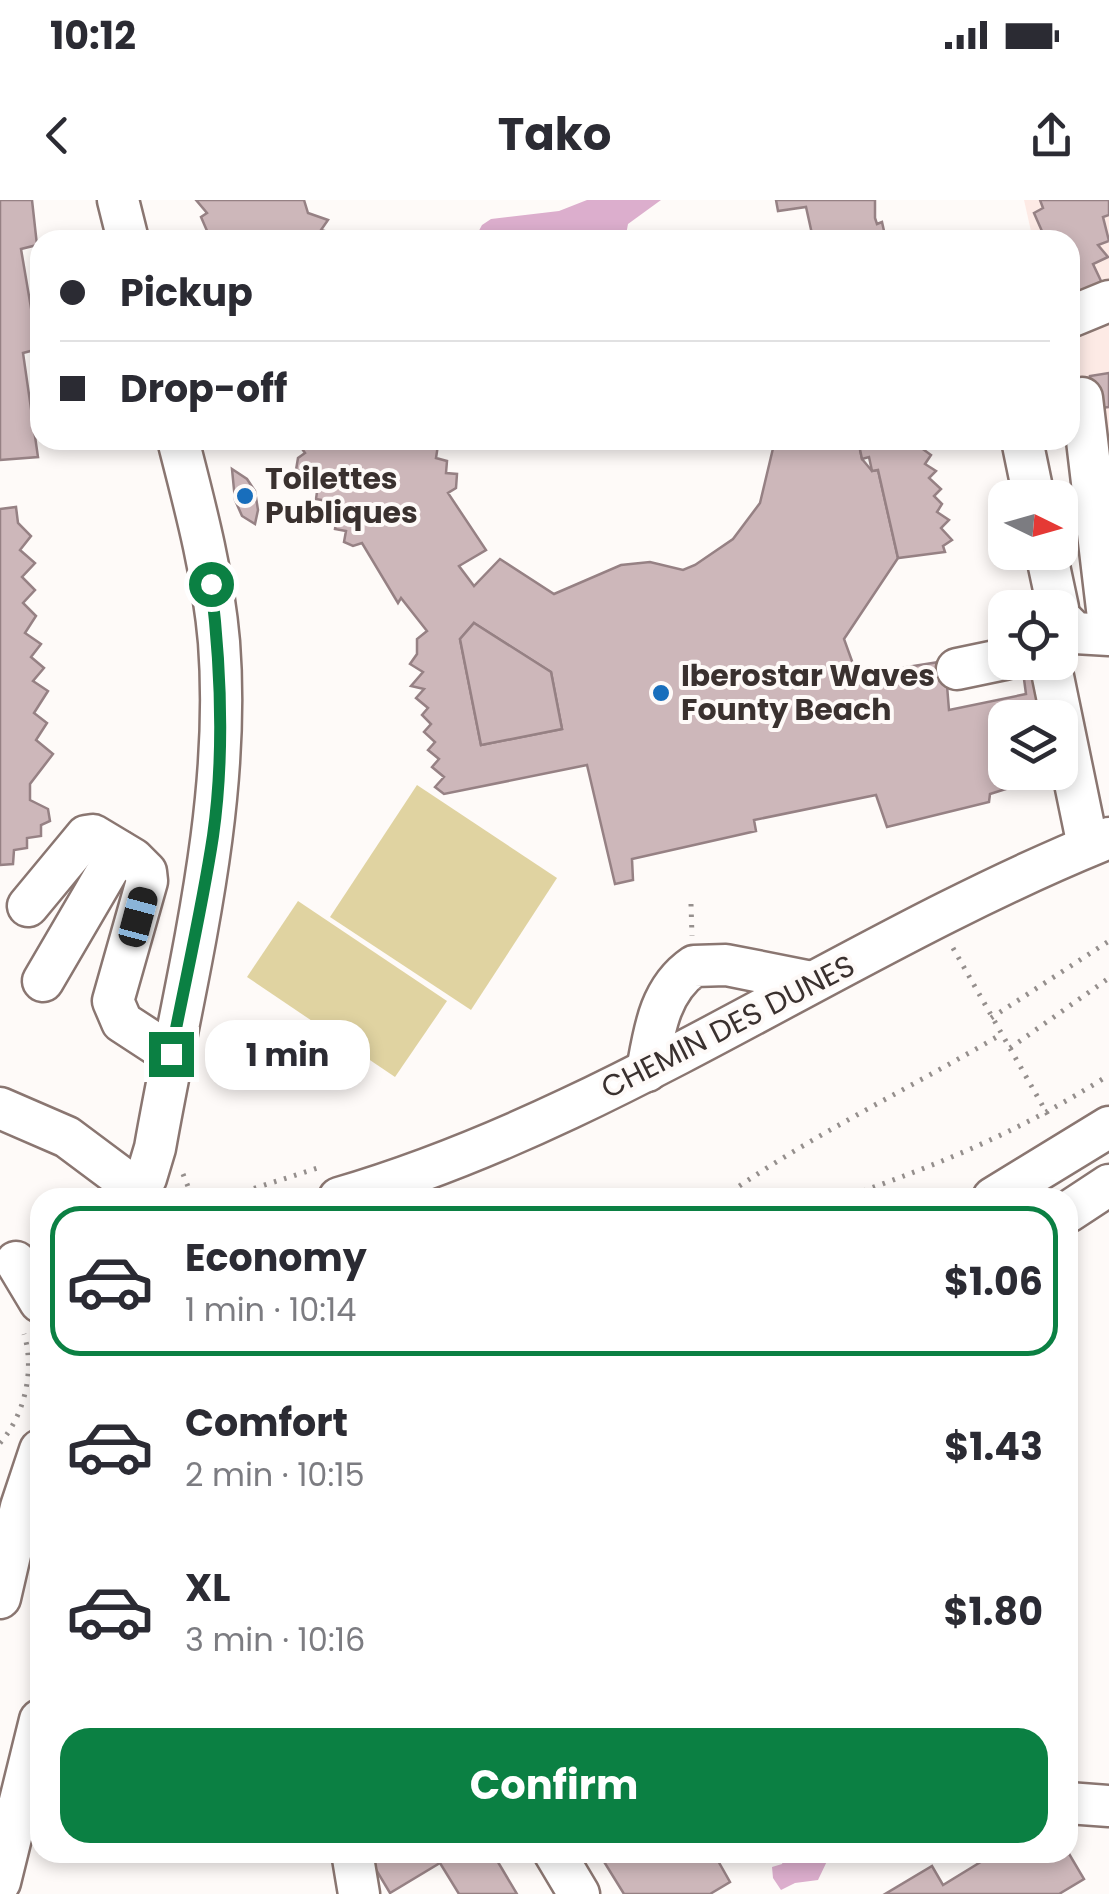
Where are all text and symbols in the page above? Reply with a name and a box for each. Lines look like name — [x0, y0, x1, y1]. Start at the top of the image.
text: 10:12 — [50, 9, 136, 62]
text: Tako — [498, 103, 611, 166]
icon: back — [30, 108, 85, 163]
icon: share — [1024, 108, 1079, 163]
text: Pickup — [120, 266, 253, 319]
text: Drop-off — [120, 362, 288, 415]
place label: Toilettes Publiques — [265, 457, 418, 534]
north arrow — [988, 480, 1078, 570]
map controls — [988, 480, 1078, 790]
marker: Toilettes Publiques — [234, 485, 256, 507]
route start — [189, 562, 234, 607]
button: locate — [988, 590, 1078, 680]
place label: Iberostar Waves Founty Beach — [681, 654, 935, 731]
marker: Iberostar Waves Founty Beach — [650, 682, 672, 704]
button: layers — [988, 700, 1078, 790]
car — [116, 884, 160, 950]
street label: CHEMIN DES DUNES — [594, 944, 862, 1109]
callout: 1 min — [206, 1019, 371, 1089]
route end — [149, 1032, 194, 1077]
text: 1 min — [246, 1032, 329, 1077]
text: Economy — [185, 1231, 367, 1284]
icon: car — [65, 1236, 155, 1326]
text: $1.06 — [944, 1255, 1043, 1308]
text: 1 min · 10:14 — [185, 1287, 357, 1332]
text: Comfort — [185, 1396, 348, 1449]
icon: car — [65, 1401, 155, 1491]
text: $1.43 — [944, 1420, 1043, 1473]
text: 2 min · 10:15 — [185, 1452, 365, 1497]
text: XL — [185, 1561, 230, 1614]
icon: car — [65, 1566, 155, 1656]
text: $1.80 — [944, 1585, 1043, 1638]
text: 3 min · 10:16 — [185, 1617, 365, 1662]
button: Confirm — [60, 1728, 1048, 1843]

